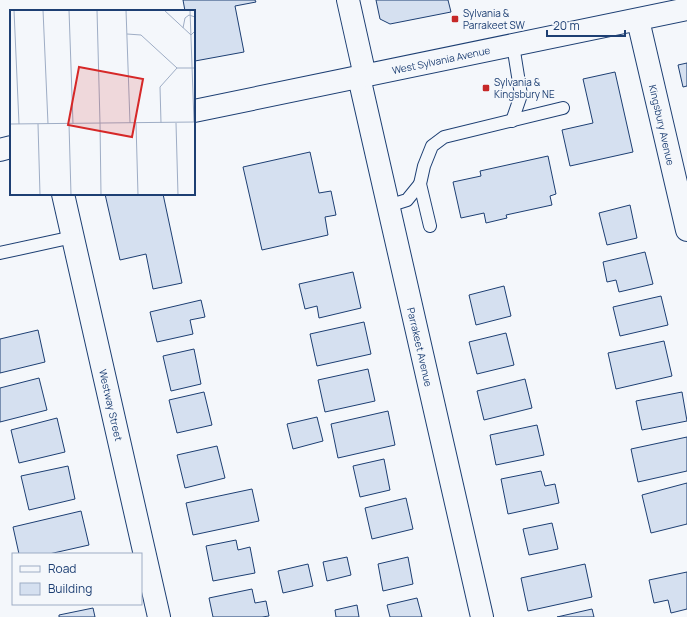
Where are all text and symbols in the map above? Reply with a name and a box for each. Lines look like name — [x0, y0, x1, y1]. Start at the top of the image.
place label: Sylvania & Parrakeet SW — [463, 6, 525, 32]
inset map — [10, 10, 195, 195]
scale bar — [547, 12, 625, 38]
marker: Sylvania & Parrakeet SW — [450, 14, 460, 24]
text: 20 m — [553, 17, 580, 34]
street label: West Sylvania Avenue — [391, 43, 491, 77]
place label: Sylvania & Kingsbury NE — [494, 75, 555, 101]
marker: Sylvania & Kingsbury NE — [481, 83, 491, 93]
street label: Kingsbury Avenue — [646, 83, 678, 167]
street label: Parrakeet Avenue — [404, 306, 436, 388]
street label: Westway Street — [96, 368, 126, 442]
legend — [12, 553, 142, 605]
text: Road — [48, 560, 76, 577]
text: Building — [48, 580, 92, 597]

